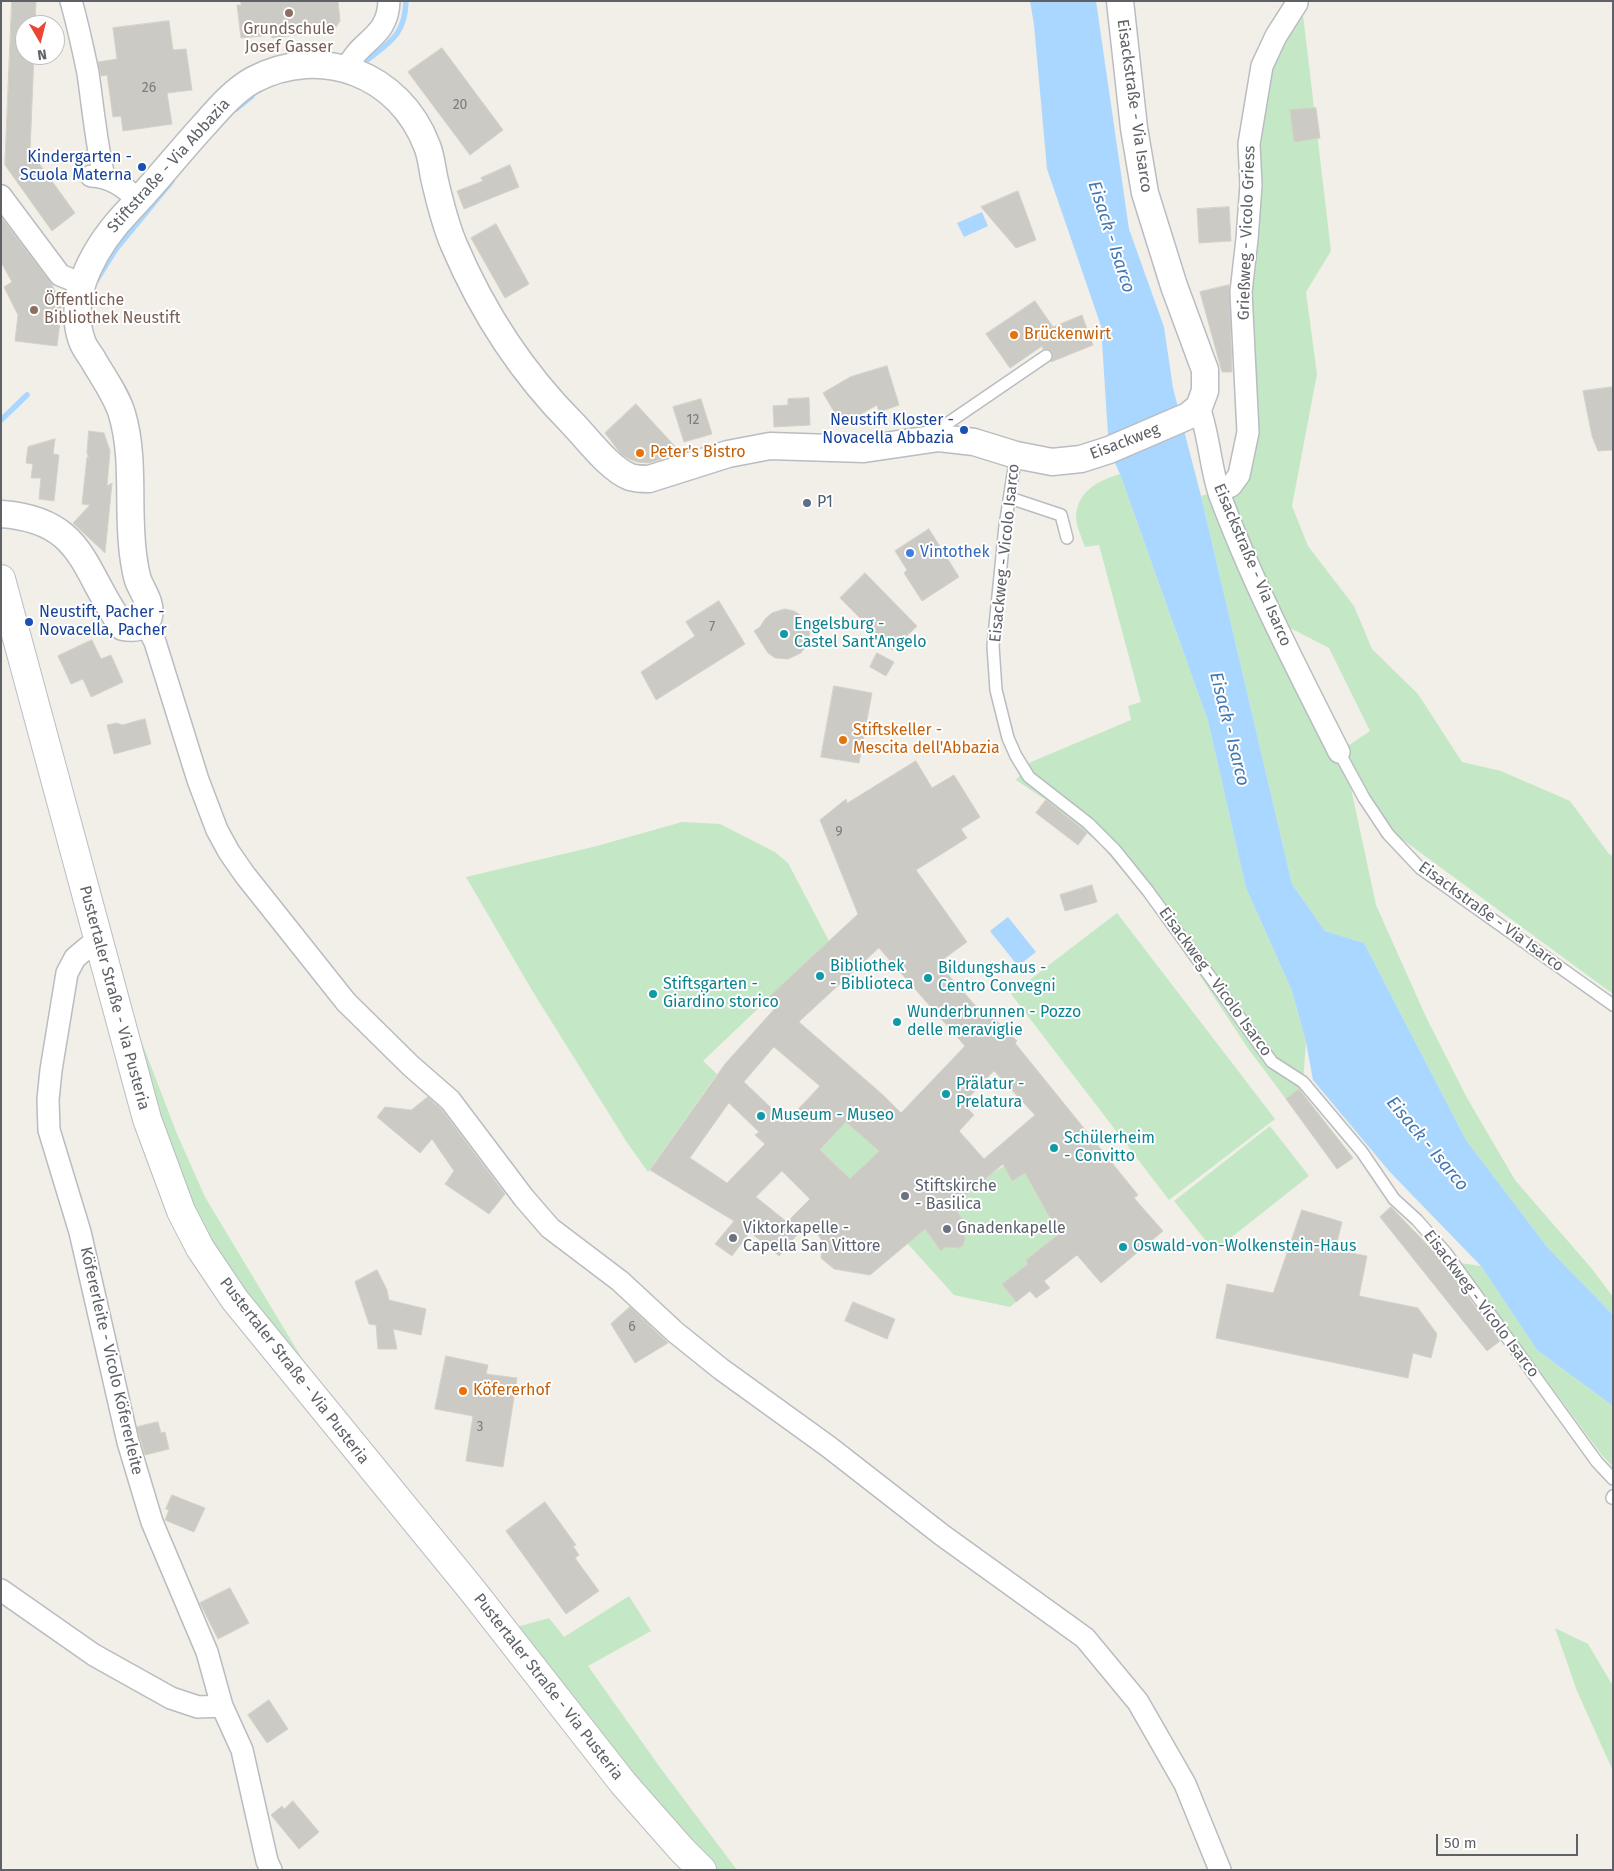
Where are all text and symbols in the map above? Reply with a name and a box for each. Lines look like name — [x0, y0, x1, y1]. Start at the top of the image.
marker: Grundschule Josef Gasser — [283, 7, 295, 19]
north arrow — [15, 15, 65, 65]
street label: Eisackstraße - Via Isarco — [1112, 18, 1156, 194]
place label: Grundschule Josef Gasser — [243, 20, 335, 58]
text: N — [36, 45, 48, 63]
house number: 26 — [142, 80, 156, 96]
street label: Stiftstraße - Via Abbazia — [104, 95, 234, 237]
house number: 20 — [453, 97, 467, 113]
street label: Grießweg - Vicolo Griess — [1234, 145, 1260, 321]
place label: Kindergarten - Scuola Materna — [20, 148, 132, 186]
marker: Kindergarten - Scuola Materna — [136, 161, 148, 173]
water label: Eisack - Isarco — [1083, 178, 1139, 296]
place label: Öffentliche Bibliothek Neustift — [44, 291, 180, 329]
marker: Öffentliche Bibliothek Neustift — [28, 304, 40, 316]
place label: Brückenwirt — [1024, 325, 1111, 345]
marker: Brückenwirt — [1008, 329, 1020, 341]
place label: Neustift Kloster - Novacella Abbazia — [822, 411, 954, 449]
house number: 12 — [687, 412, 699, 428]
street label: Eisackweg — [1087, 420, 1163, 464]
marker: Neustift Kloster - Novacella Abbazia — [958, 424, 970, 436]
place label: Peter's Bistro — [650, 443, 746, 463]
marker: Peter's Bistro — [634, 447, 646, 459]
street label: Eisackweg - Vicolo Isarco — [986, 463, 1024, 643]
street label: Eisackstraße - Via Isarco — [1209, 481, 1295, 649]
place label: P1 — [817, 493, 833, 513]
marker: P1 — [801, 497, 813, 509]
place label: Vintothek — [920, 543, 990, 563]
marker: Vintothek — [904, 547, 916, 559]
place label: Neustift, Pacher - Novacella, Pacher — [39, 603, 167, 641]
place label: Engelsburg - Castel Sant'Angelo — [794, 615, 927, 653]
marker: Neustift, Pacher - Novacella, Pacher — [23, 616, 35, 628]
house number: 7 — [709, 619, 715, 635]
marker: Engelsburg - Castel Sant'Angelo — [778, 628, 790, 640]
water label: Eisack - Isarco — [1204, 670, 1254, 788]
place label: Stiftskeller - Mescita dell'Abbazia — [853, 721, 1000, 759]
marker: Stiftskeller - Mescita dell'Abbazia — [837, 734, 849, 746]
house number: 9 — [835, 824, 843, 840]
street label: Eisackstraße - Via Isarco — [1415, 858, 1567, 976]
street label: Pustertaler Straße - Via Pusteria — [75, 884, 153, 1112]
street label: Eisackweg - Vicolo Isarco — [1154, 904, 1276, 1060]
place label: Bibliothek - Biblioteca — [830, 957, 913, 995]
place label: Bildungshaus - Centro Convegni — [938, 959, 1056, 997]
marker: Bibliothek - Biblioteca — [814, 970, 826, 982]
marker: Bildungshaus - Centro Convegni — [922, 972, 934, 984]
place label: Stiftsgarten - Giardino storico — [663, 975, 779, 1013]
marker: Stiftsgarten - Giardino storico — [647, 988, 659, 1000]
place label: Wunderbrunnen - Pozzo delle meraviglie — [907, 1003, 1081, 1041]
marker: Wunderbrunnen - Pozzo delle meraviglie — [891, 1016, 903, 1028]
place label: Prälatur - Prelatura — [956, 1075, 1024, 1113]
marker: Prälatur - Prelatura — [940, 1088, 952, 1100]
water label: Eisack - Isarco — [1381, 1092, 1473, 1196]
place label: Museum - Museo — [771, 1106, 894, 1126]
marker: Museum - Museo — [755, 1110, 767, 1122]
place label: Schülerheim - Convitto — [1064, 1129, 1155, 1167]
marker: Schülerheim - Convitto — [1048, 1142, 1060, 1154]
place label: Stiftskirche - Basilica — [915, 1177, 997, 1215]
marker: Stiftskirche - Basilica — [899, 1190, 911, 1202]
place label: Viktorkapelle - Capella San Vittore — [743, 1219, 880, 1257]
place label: Gnadenkapelle — [957, 1219, 1066, 1239]
marker: Gnadenkapelle — [941, 1223, 953, 1235]
street label: Eisackweg - Vicolo Isarco — [1419, 1226, 1543, 1382]
marker: Viktorkapelle - Capella San Vittore — [727, 1232, 739, 1244]
place label: Oswald-von-Wolkenstein-Haus — [1133, 1237, 1356, 1257]
marker: Oswald-von-Wolkenstein-Haus — [1117, 1241, 1129, 1253]
street label: Köfererleite - Vicolo Köfererleite — [75, 1245, 147, 1477]
street label: Pustertaler Straße - Via Pusteria — [215, 1274, 373, 1468]
house number: 6 — [628, 1319, 636, 1335]
place label: Köfererhof — [473, 1381, 550, 1401]
marker: Köfererhof — [457, 1385, 469, 1397]
house number: 3 — [477, 1419, 483, 1435]
street label: Pustertaler Straße - Via Pusteria — [469, 1590, 627, 1784]
scale bar — [1439, 1824, 1582, 1856]
text: 50 m — [1444, 1834, 1477, 1852]

